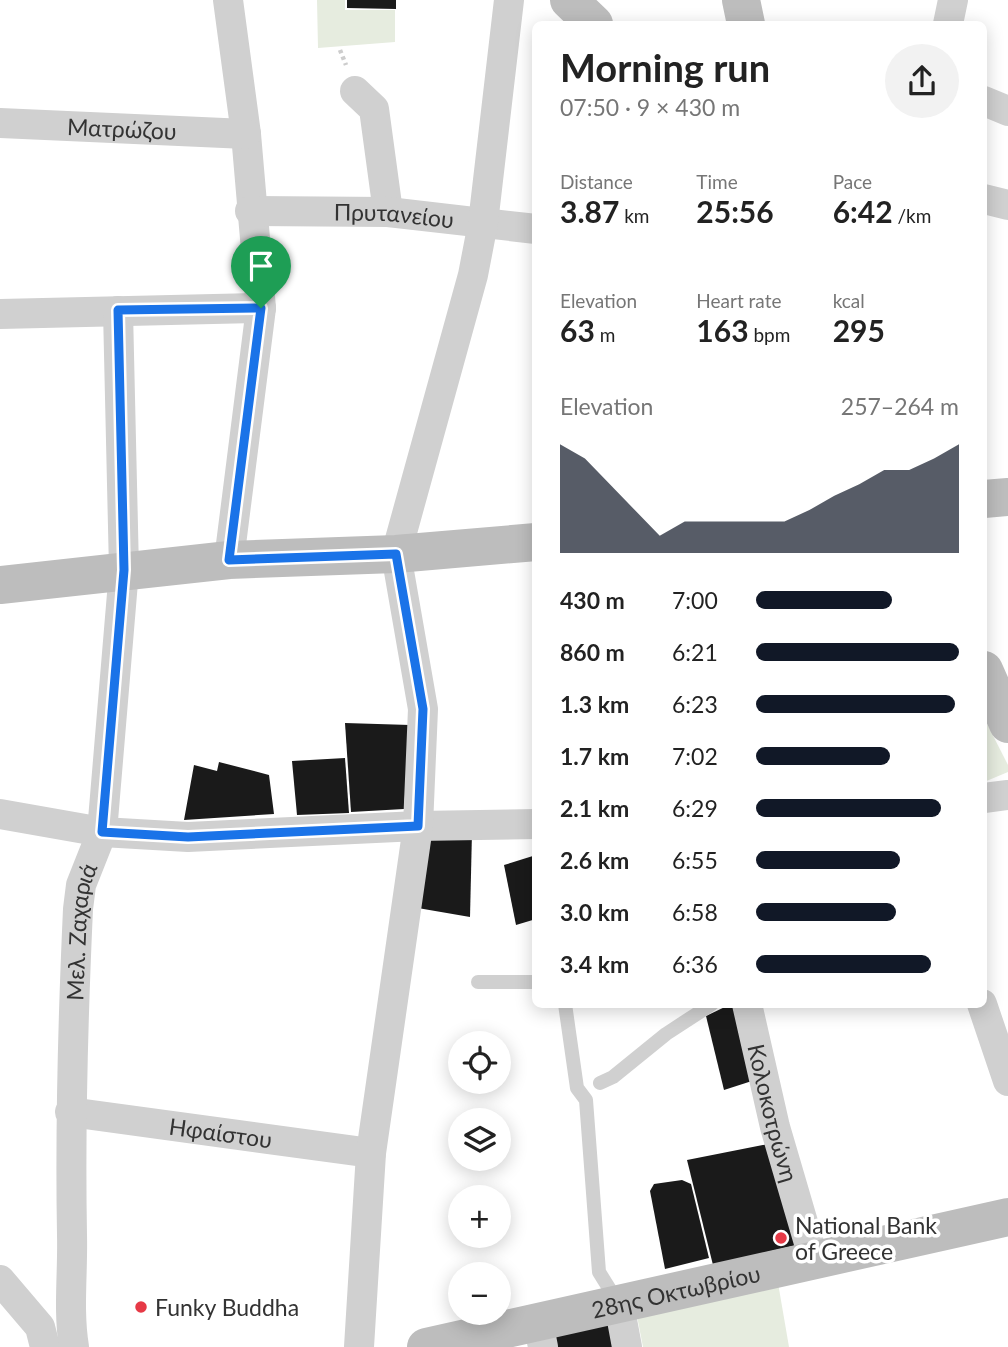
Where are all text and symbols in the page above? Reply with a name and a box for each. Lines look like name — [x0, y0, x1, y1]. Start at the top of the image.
text: Morning run — [560, 44, 770, 90]
button: share — [885, 44, 959, 118]
text: 07:50 · 9 × 430 m — [560, 93, 740, 121]
street label: Ματρώζου — [67, 112, 177, 145]
text: Distance — [560, 170, 633, 193]
text: Time — [696, 170, 738, 193]
text: Pace — [833, 170, 872, 193]
text: 3.87 — [560, 193, 619, 229]
text: 25:56 — [696, 193, 774, 229]
text: 6:42 — [833, 193, 893, 229]
street label: Πρυτανείου — [334, 198, 455, 233]
text: km — [619, 204, 649, 227]
text: /km — [893, 204, 931, 227]
pin — [231, 236, 291, 308]
icon: arrive — [242, 247, 280, 285]
text: Elevation — [560, 289, 637, 312]
text: Heart rate — [696, 289, 782, 312]
text: kcal — [833, 289, 865, 312]
text: 63 — [560, 312, 595, 348]
text: 163 — [696, 312, 749, 348]
text: 295 — [833, 312, 885, 348]
text: m — [595, 323, 615, 346]
text: bpm — [749, 323, 790, 346]
text: Elevation — [560, 392, 653, 420]
text: 257–264 m — [841, 392, 959, 420]
text: 430 m — [560, 586, 625, 614]
text: 7:00 — [672, 586, 718, 614]
text: 860 m — [560, 638, 625, 666]
text: 6:21 — [672, 638, 718, 666]
text: 1.3 km — [560, 690, 629, 718]
text: 6:23 — [672, 690, 718, 718]
text: 1.7 km — [560, 742, 629, 770]
text: 7:02 — [672, 742, 718, 770]
text: 2.1 km — [560, 794, 629, 822]
text: 6:29 — [672, 794, 718, 822]
text: 2.6 km — [560, 846, 629, 874]
text: 6:55 — [672, 846, 718, 874]
street label: Μελ. Ζαχαριά — [60, 858, 103, 1001]
text: 3.0 km — [560, 898, 629, 926]
text: 6:58 — [672, 898, 718, 926]
text: 3.4 km — [560, 950, 629, 978]
text: 6:36 — [672, 950, 718, 978]
map controls — [448, 1031, 511, 1325]
button: locate — [448, 1031, 511, 1094]
street label: Κολοκοτρώνη — [742, 1041, 804, 1185]
button: layers — [448, 1108, 511, 1171]
street label: Ηφαίστου — [167, 1112, 274, 1153]
button: + — [448, 1185, 511, 1248]
place label: National Bank of Greece — [795, 1211, 937, 1265]
marker: National Bank of Greece — [773, 1230, 789, 1246]
street label: 28ης Οκτωβρίου — [589, 1259, 763, 1324]
button: − — [448, 1262, 511, 1325]
place label: Funky Buddha — [155, 1293, 299, 1321]
marker: Funky Buddha — [133, 1299, 149, 1315]

